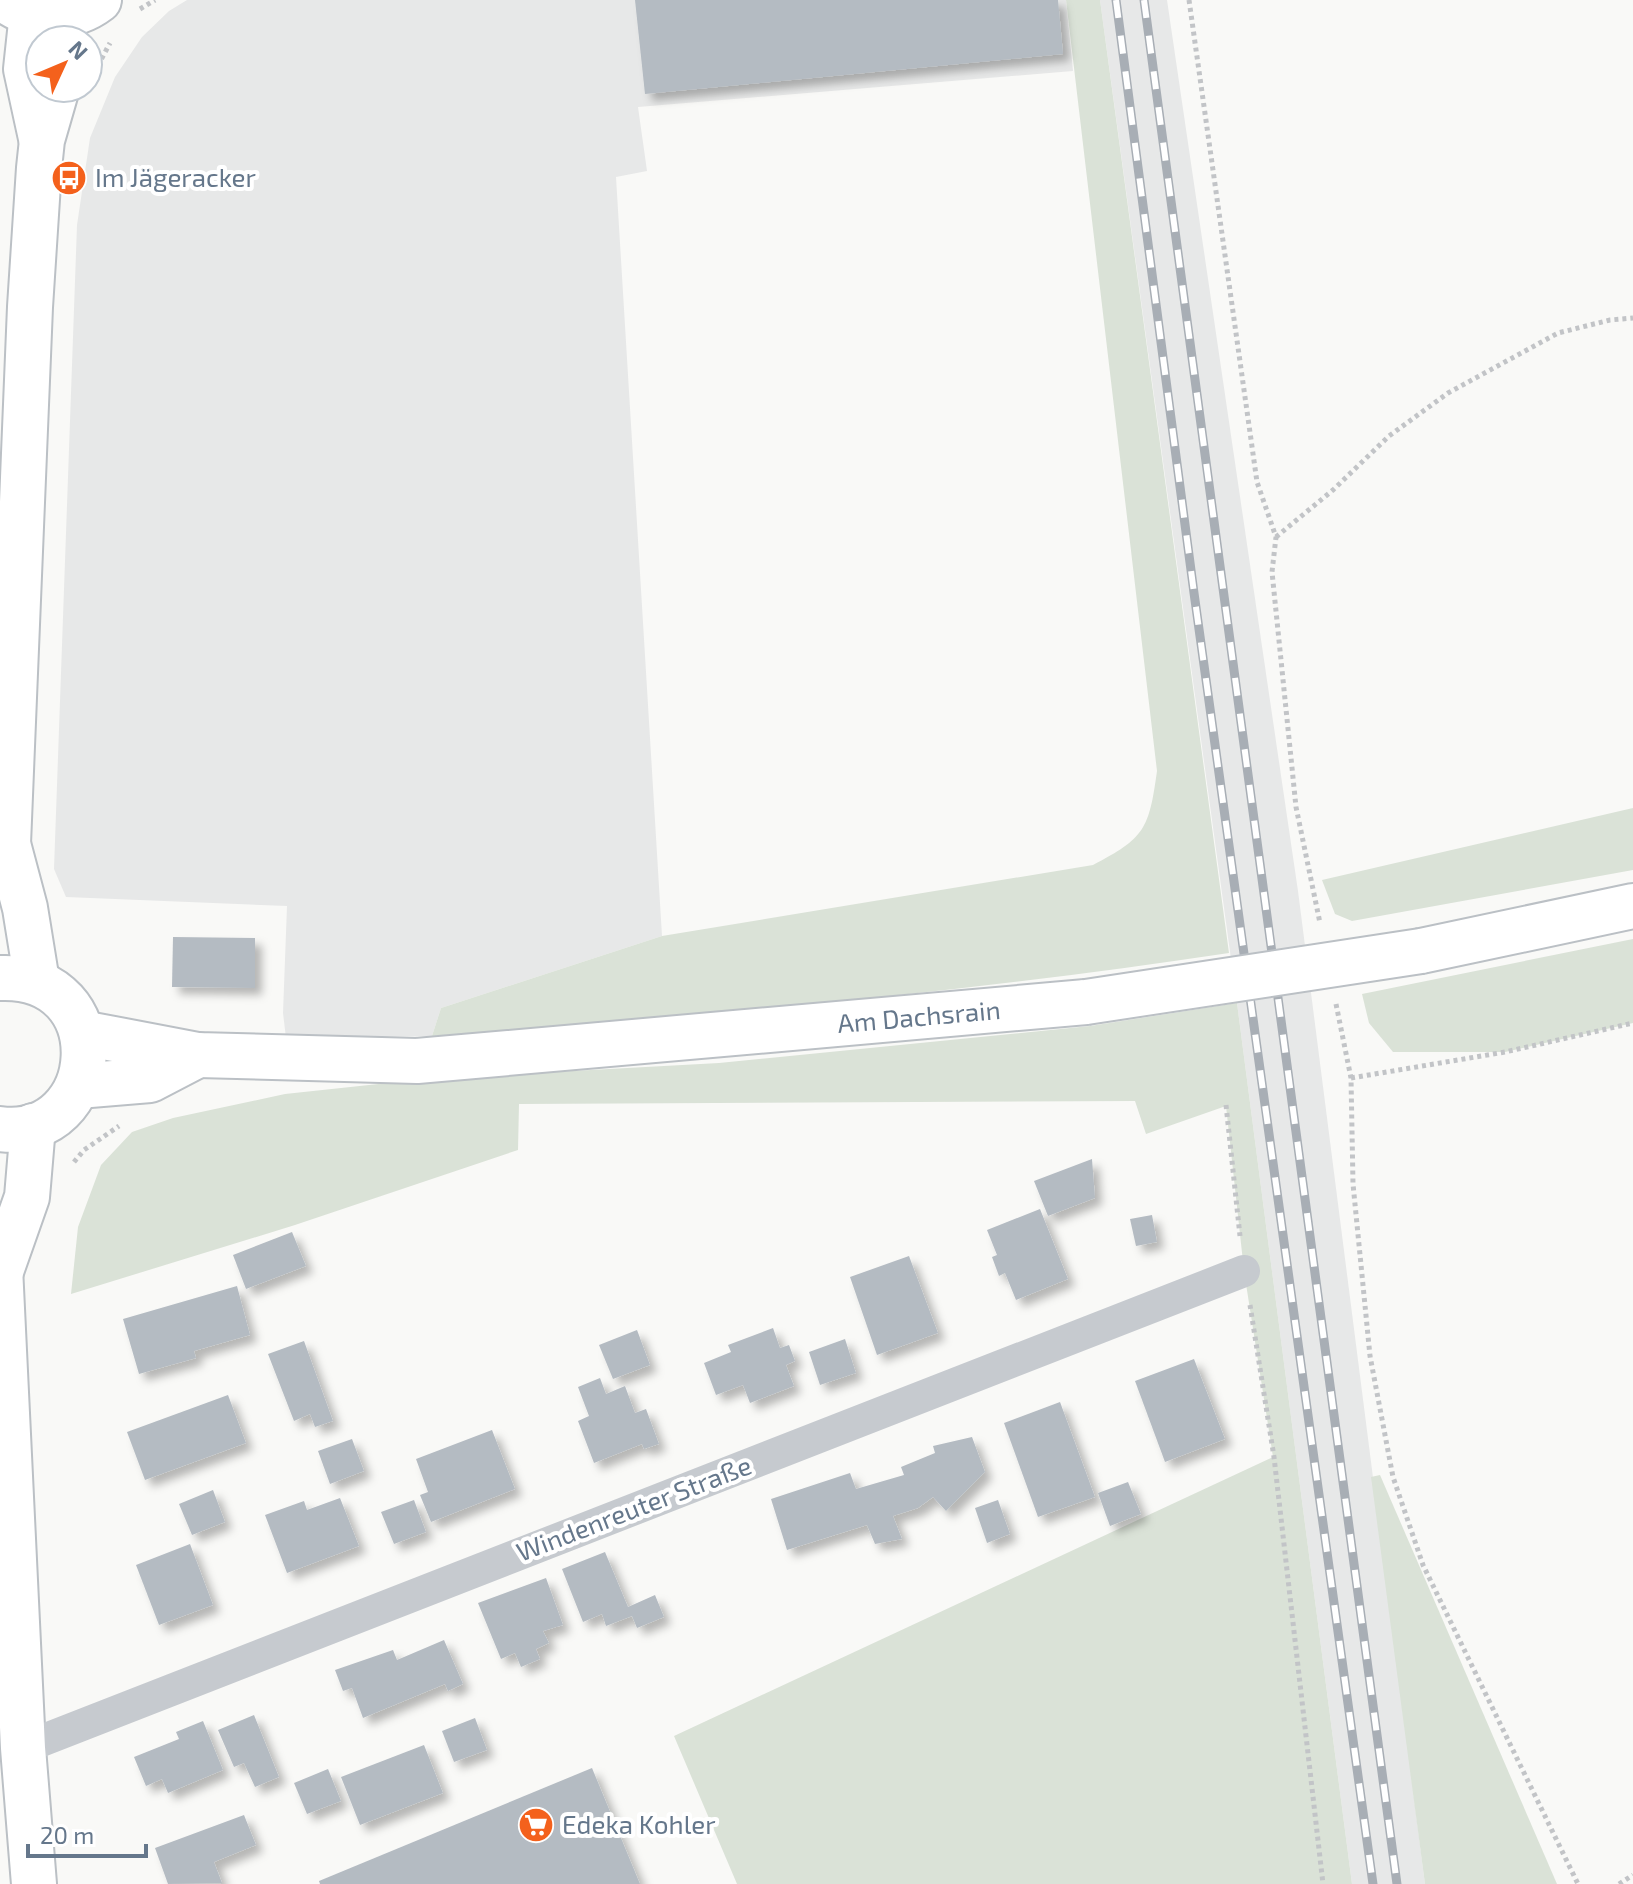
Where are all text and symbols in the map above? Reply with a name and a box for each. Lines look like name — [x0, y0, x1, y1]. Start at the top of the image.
north arrow — [24, 24, 104, 104]
text: N — [64, 35, 94, 64]
bus stop icon: Im Jägeracker — [50, 159, 88, 197]
place label: Im Jägeracker — [95, 161, 256, 192]
street label: Am Dachsrain — [836, 993, 1002, 1038]
street label: Windenreuter Straße — [512, 1448, 755, 1567]
supermarket icon: Edeka Kohler — [517, 1806, 555, 1844]
scale bar — [28, 1808, 146, 1858]
place label: Edeka Kohler — [562, 1808, 716, 1839]
text: 20 m — [40, 1820, 94, 1849]

